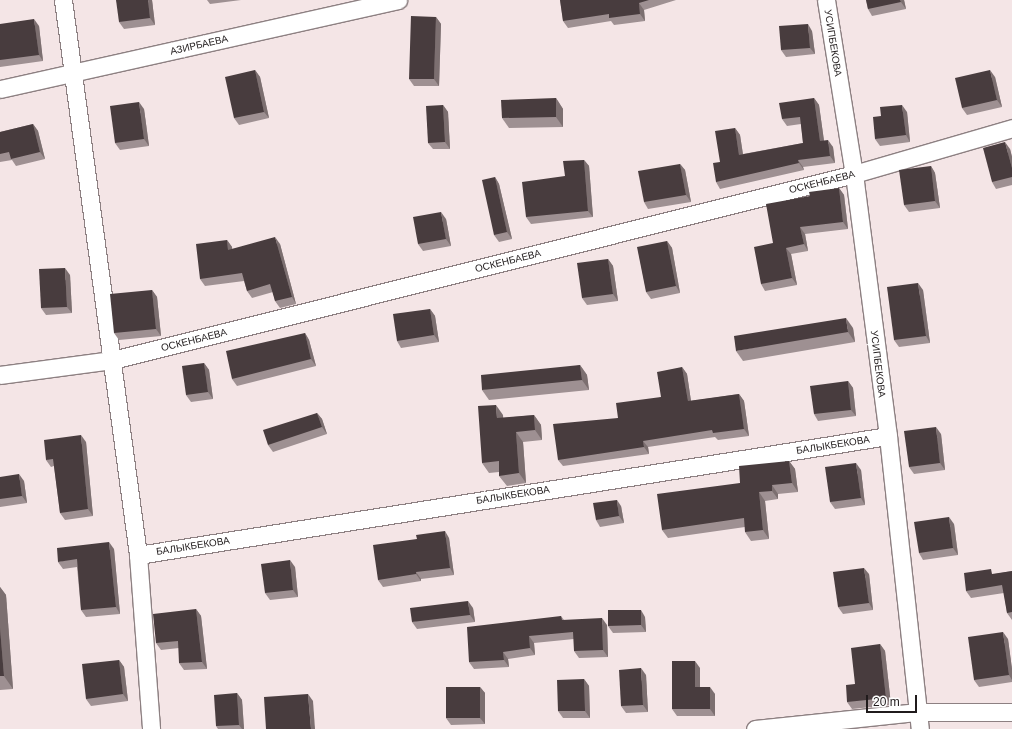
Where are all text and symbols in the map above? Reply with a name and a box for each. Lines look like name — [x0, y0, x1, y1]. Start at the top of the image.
street label: УСИПБЕКОВА — [822, 9, 844, 77]
street label: АЗИРБАЕВА — [169, 33, 229, 57]
street label: ОСКЕНБАЕВА — [788, 168, 856, 196]
street label: ОСКЕНБАЕВА — [474, 247, 542, 275]
street label: ОСКЕНБАЕВА — [160, 326, 228, 354]
street label: УСИПБЕКОВА — [868, 330, 888, 398]
street label: БАЛЫКБЕКОВА — [795, 433, 871, 457]
street label: БАЛЫКБЕКОВА — [475, 483, 551, 507]
street label: БАЛЫКБЕКОВА — [155, 534, 231, 558]
scale bar — [868, 687, 919, 713]
text: 20 m — [873, 695, 900, 709]

